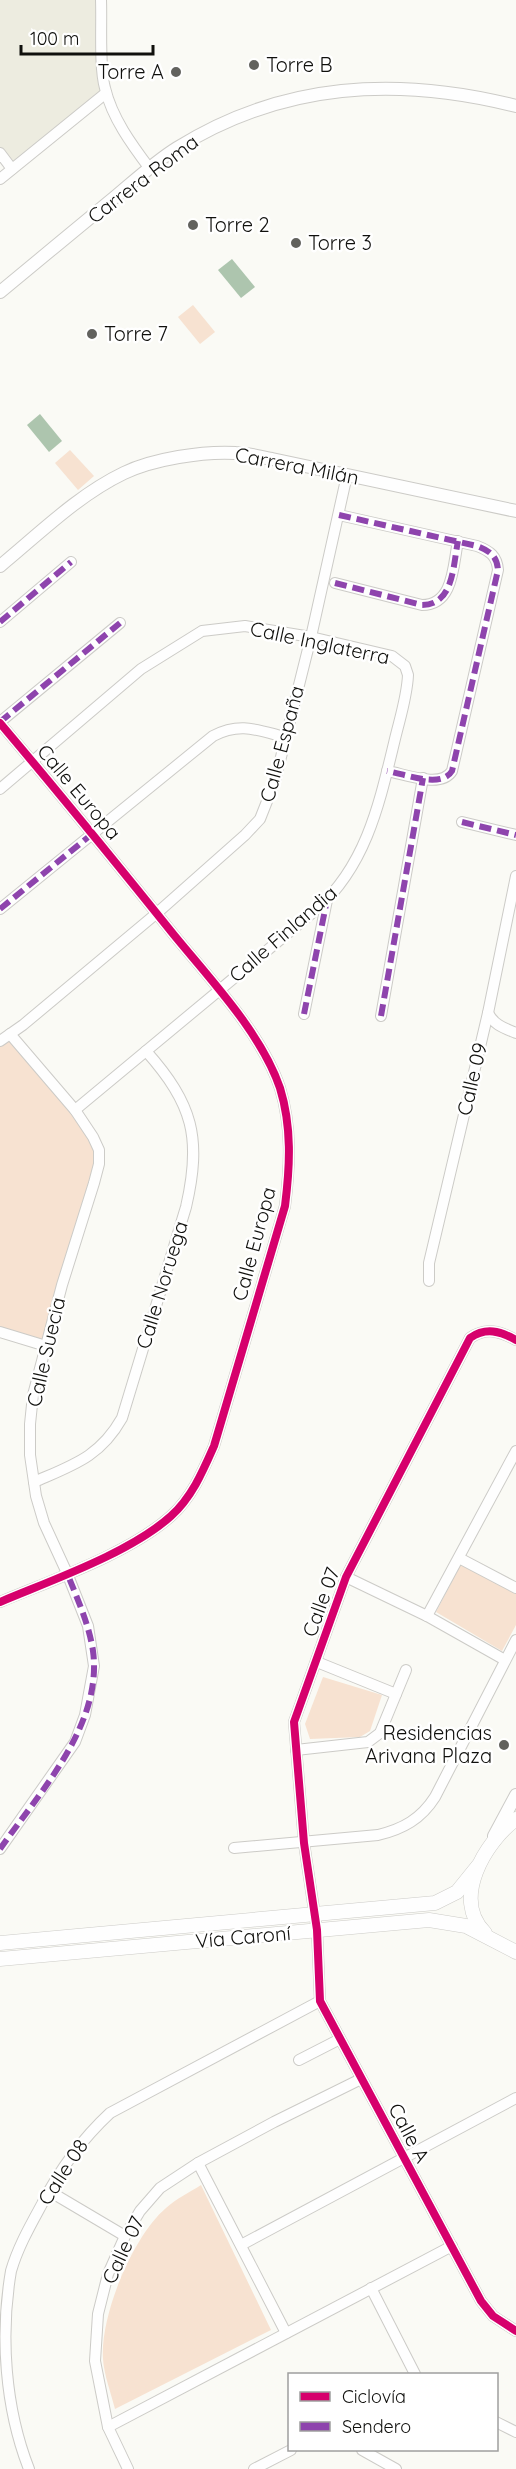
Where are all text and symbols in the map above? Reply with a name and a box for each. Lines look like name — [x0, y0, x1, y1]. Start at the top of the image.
scale bar — [21, 18, 153, 56]
text: 100 m — [30, 27, 79, 50]
place label: Torre B — [266, 52, 333, 77]
marker: Torre B — [247, 58, 261, 72]
place label: Torre A — [98, 59, 164, 84]
marker: Torre A — [169, 65, 183, 79]
street label: Carrera Roma — [82, 129, 203, 228]
place label: Torre 2 — [205, 212, 270, 237]
marker: Torre 2 — [186, 218, 200, 232]
place label: Torre 3 — [308, 230, 372, 255]
marker: Torre 3 — [289, 236, 303, 250]
place label: Torre 7 — [104, 321, 168, 346]
marker: Torre 7 — [85, 327, 99, 341]
street label: Carrera Milán — [233, 441, 361, 490]
street label: Calle Inglaterra — [248, 616, 392, 669]
street label: Calle España — [254, 683, 309, 805]
street label: Calle Europa — [32, 739, 127, 845]
street label: Calle Finlandia — [224, 880, 342, 987]
street label: Calle 09 — [451, 1040, 492, 1118]
street label: Calle Europa — [226, 1184, 281, 1304]
street label: Calle Noruega — [130, 1218, 193, 1352]
street label: Calle Suecia — [21, 1295, 70, 1409]
street label: Calle 07 — [296, 1564, 345, 1640]
place label: Residencias Arivana Plaza — [365, 1720, 492, 1768]
marker: Residencias Arivana Plaza — [497, 1738, 511, 1752]
street label: Vía Caroní — [194, 1920, 292, 1953]
street label: Calle A — [383, 2099, 435, 2167]
street label: Calle 08 — [32, 2134, 93, 2209]
street label: Calle 07 — [96, 2212, 149, 2288]
legend — [288, 2373, 498, 2451]
text: Ciclovía — [342, 2385, 406, 2408]
text: Sendero — [342, 2415, 411, 2438]

